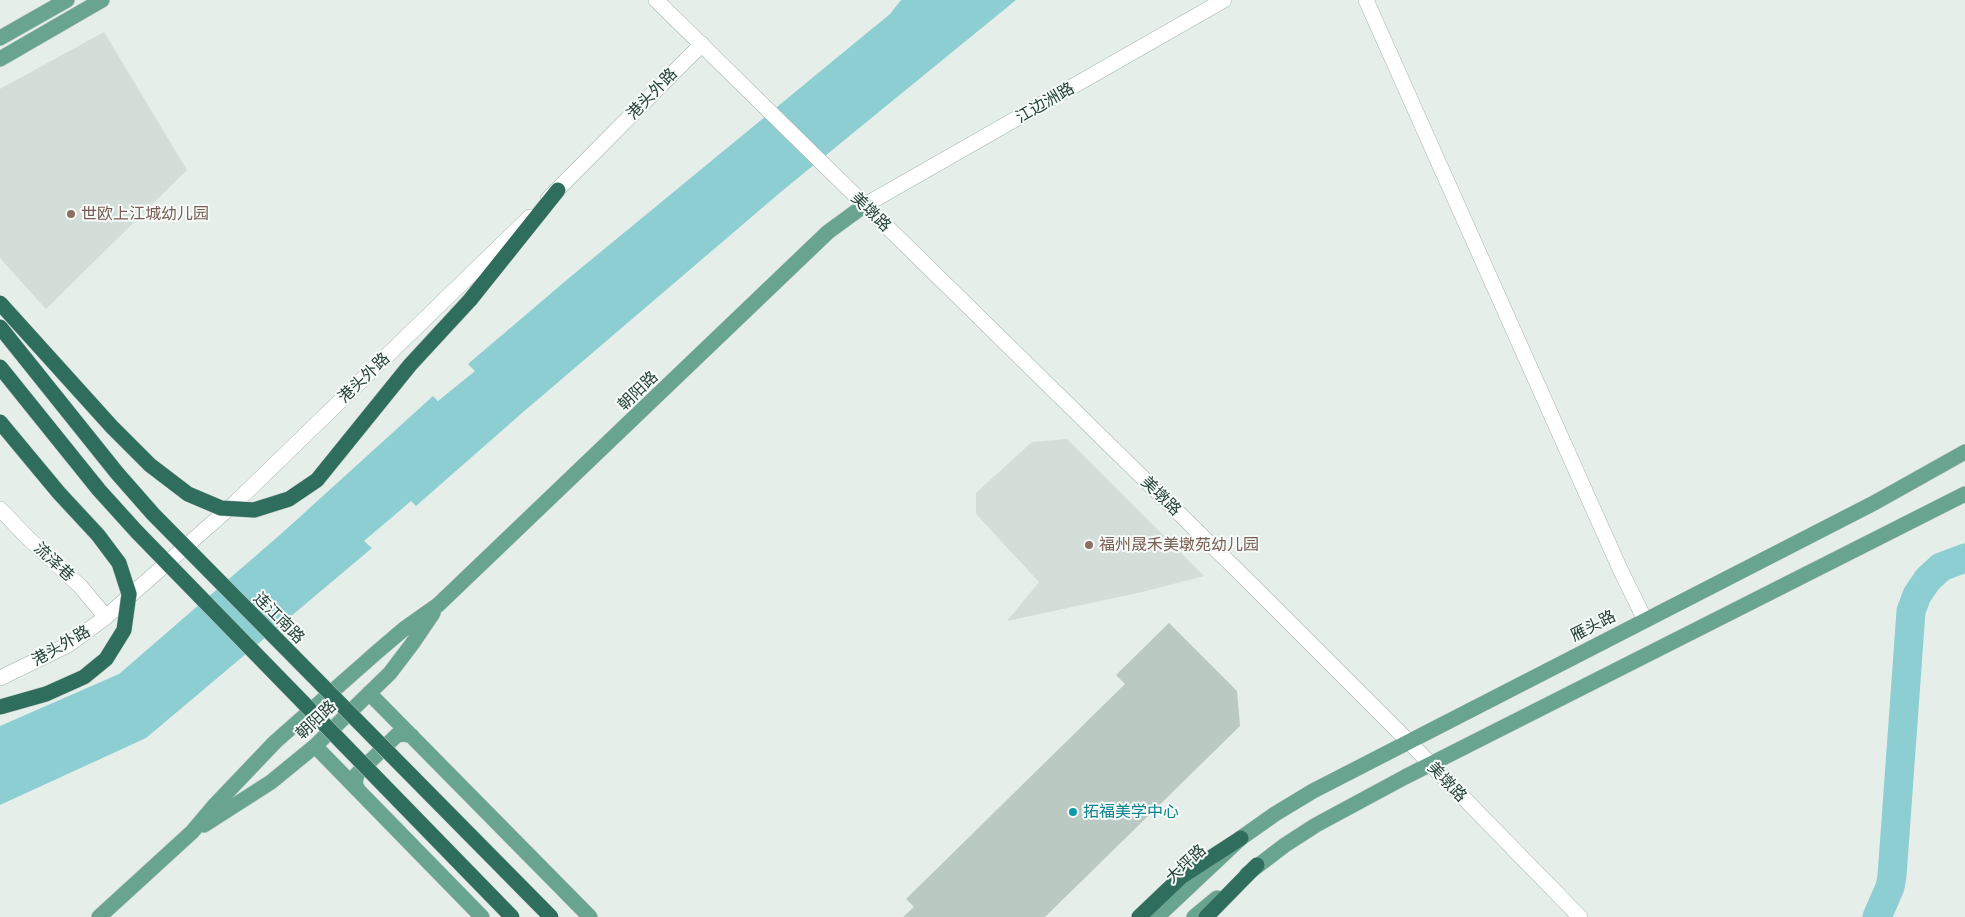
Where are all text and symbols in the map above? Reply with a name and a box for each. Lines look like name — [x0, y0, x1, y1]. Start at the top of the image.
street label: 港头外路 — [623, 64, 681, 124]
street label: 江边洲路 — [1012, 79, 1078, 127]
street label: 美墩路 — [847, 188, 895, 236]
place label: 世欧上江城幼儿园 — [81, 204, 209, 224]
marker: 世欧上江城幼儿园 — [65, 208, 77, 220]
street label: 港头外路 — [334, 349, 394, 407]
street label: 朝阳路 — [614, 367, 662, 415]
street label: 美墩路 — [1137, 472, 1185, 520]
place label: 福州晟禾美墩苑幼儿园 — [1099, 535, 1259, 555]
street label: 流泽巷 — [30, 539, 78, 585]
marker: 福州晟禾美墩苑幼儿园 — [1083, 539, 1095, 551]
street label: 连江南路 — [250, 589, 308, 647]
street label: 雁头路 — [1567, 607, 1619, 645]
street label: 港头外路 — [28, 622, 94, 670]
street label: 朝阳路 — [292, 697, 340, 743]
street label: 美墩路 — [1423, 758, 1471, 806]
place label: 拓福美学中心 — [1083, 802, 1179, 822]
marker: 拓福美学中心 — [1067, 806, 1079, 818]
street label: 大坪路 — [1162, 841, 1210, 887]

